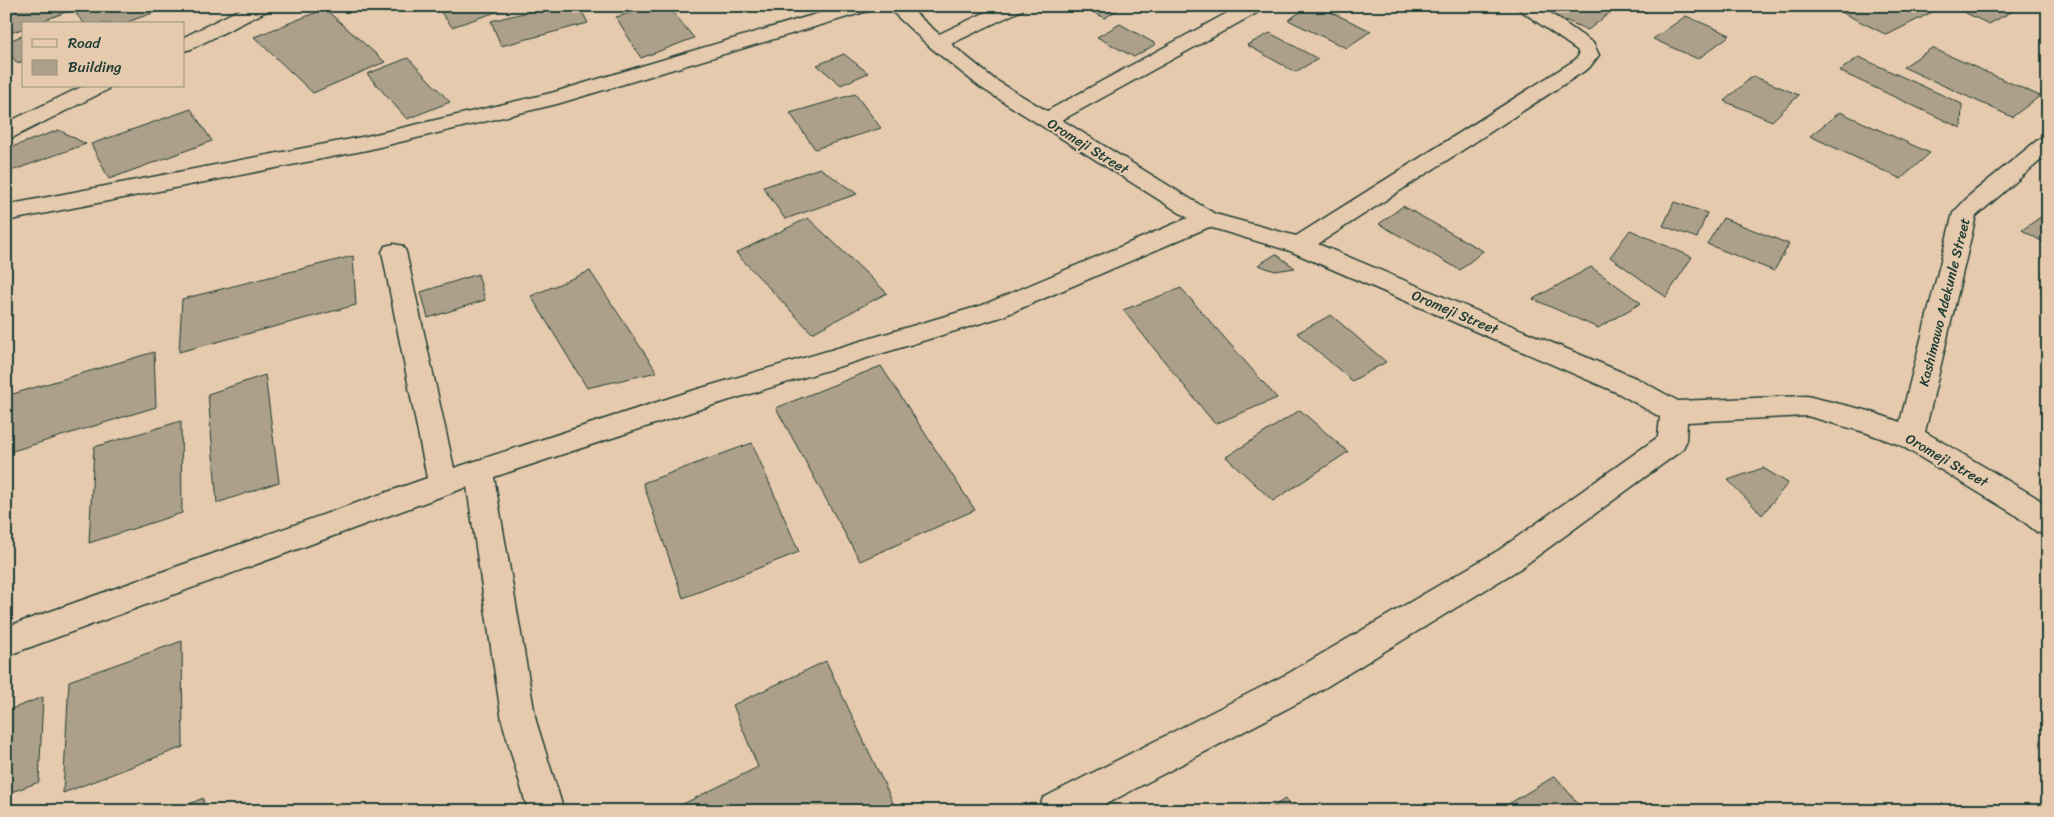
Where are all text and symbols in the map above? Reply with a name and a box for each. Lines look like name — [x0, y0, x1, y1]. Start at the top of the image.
legend — [22, 22, 185, 88]
text: Road — [68, 30, 101, 56]
text: Building — [68, 54, 122, 80]
street label: Oromeji Street — [1042, 111, 1135, 182]
street label: Kashimawo Adekunle Street — [1911, 215, 1978, 389]
street label: Oromeji Street — [1408, 283, 1503, 342]
street label: Oromeji Street — [1901, 427, 1994, 495]

